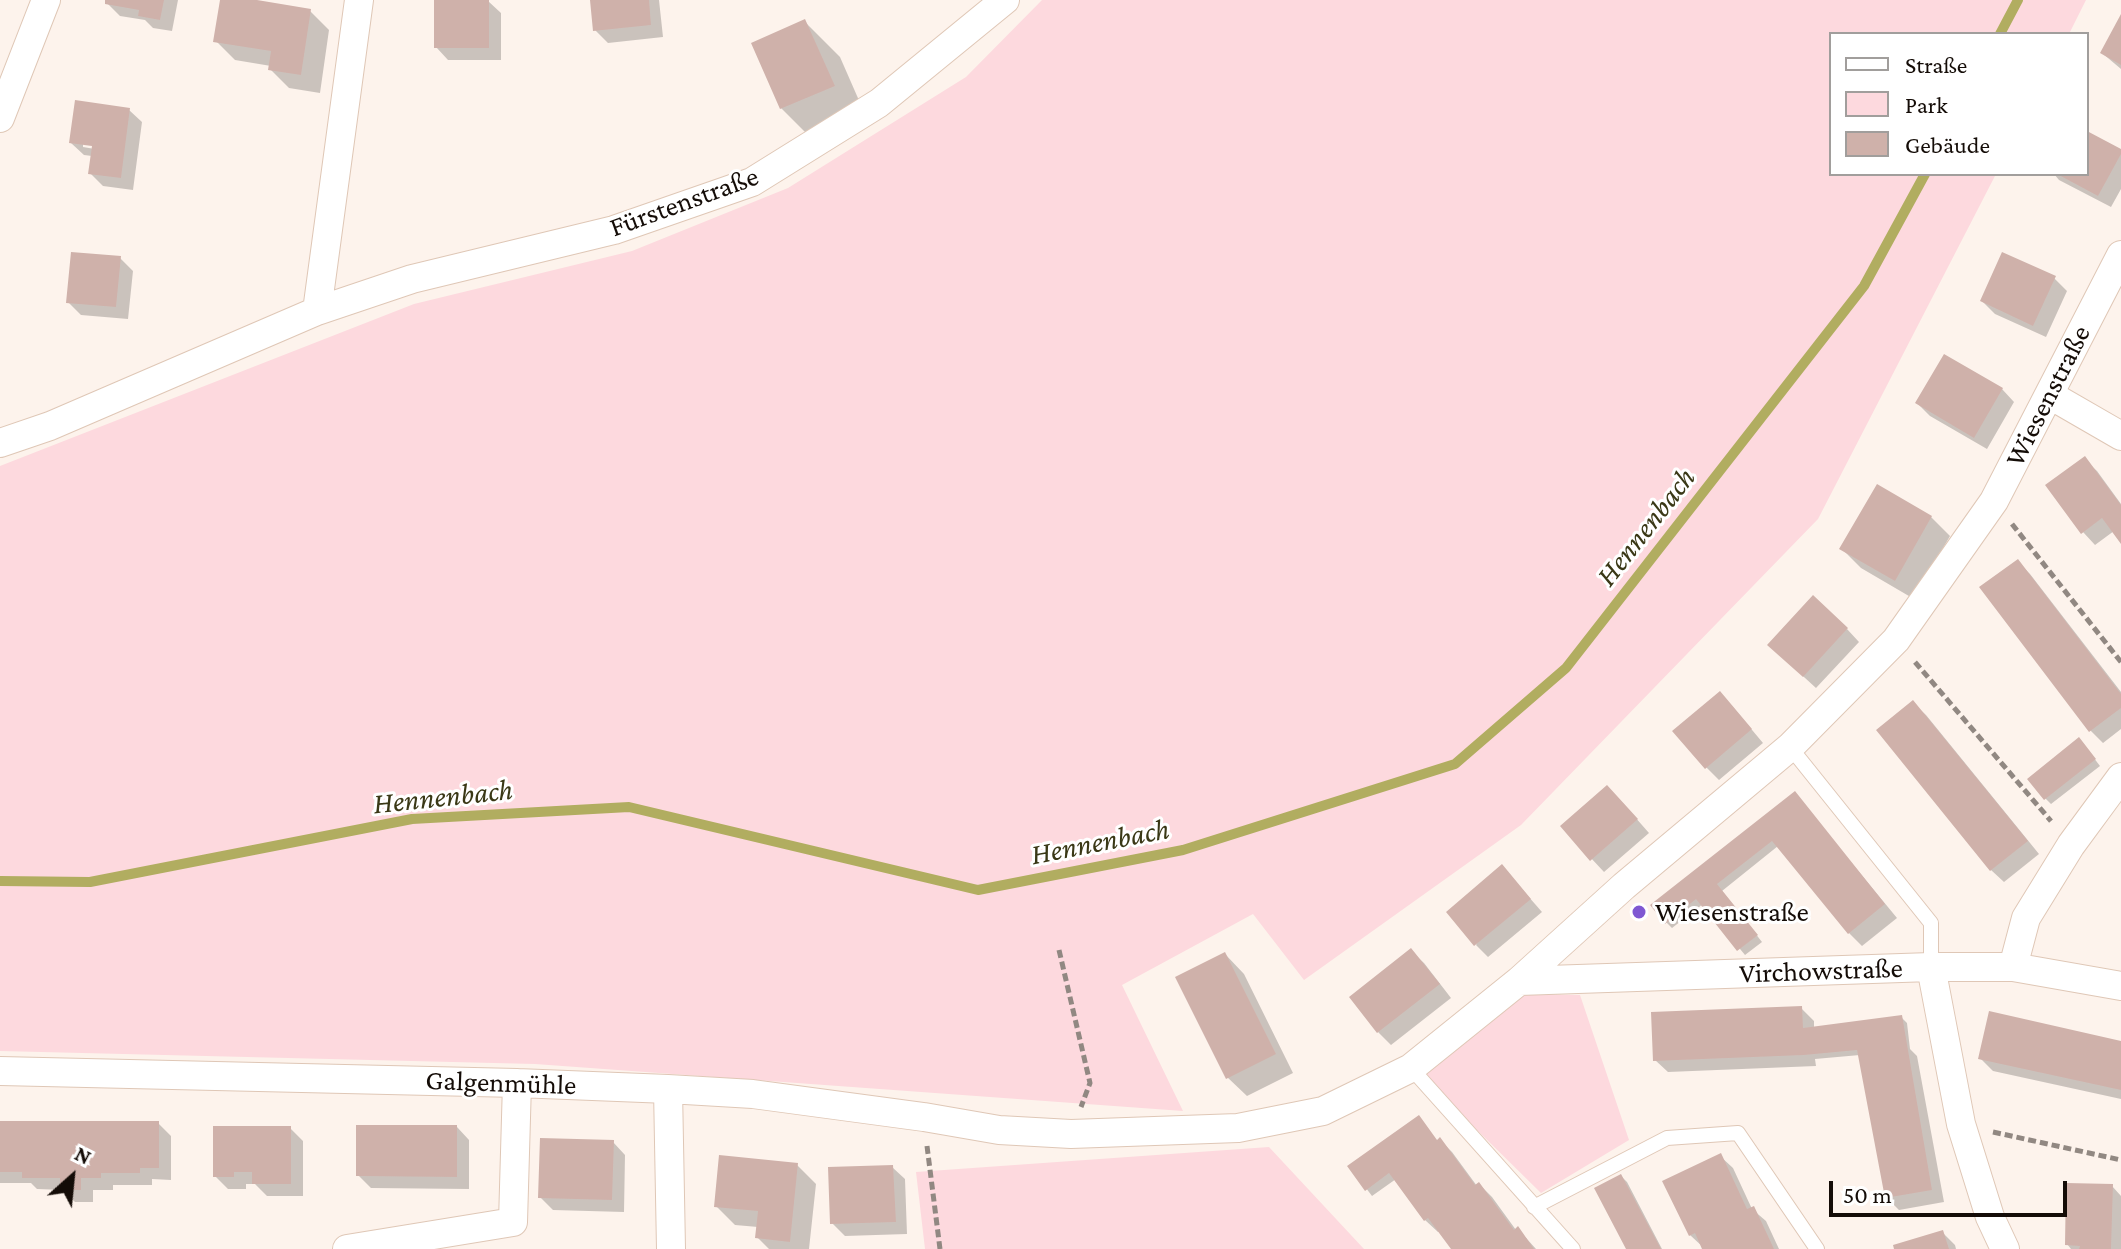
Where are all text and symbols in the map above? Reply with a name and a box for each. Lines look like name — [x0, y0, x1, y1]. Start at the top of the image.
legend — [1829, 32, 2089, 176]
text: Straße — [1905, 51, 1967, 78]
text: Park — [1905, 91, 1948, 118]
text: Gebäude — [1905, 131, 1990, 158]
street label: Fürstenstraße — [605, 160, 763, 244]
street label: Wiesenstraße — [1998, 320, 2098, 472]
water label: Hennenbach — [1589, 461, 1703, 593]
water label: Hennenbach — [371, 772, 515, 822]
water label: Hennenbach — [1028, 811, 1172, 873]
place label: Wiesenstraße — [1655, 895, 1809, 929]
marker: Wiesenstraße — [1630, 903, 1648, 921]
street label: Virchowstraße — [1739, 951, 1903, 991]
street label: Galgenmühle — [425, 1064, 577, 1102]
north arrow — [32, 1137, 112, 1217]
text: N — [71, 1141, 95, 1170]
scale bar — [1833, 1165, 2071, 1215]
text: 50 m — [1843, 1181, 1892, 1208]

